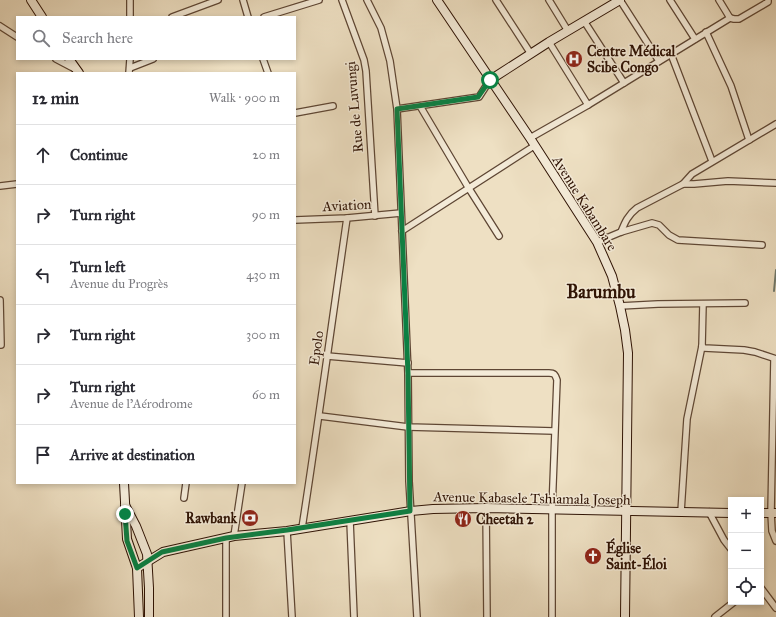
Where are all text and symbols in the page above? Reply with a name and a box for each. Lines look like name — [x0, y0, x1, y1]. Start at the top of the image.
search box — [16, 16, 296, 60]
icon: search — [30, 27, 52, 49]
text: Search here — [62, 29, 133, 47]
place label: Centre Médical Scibe Congo — [587, 43, 677, 77]
hospital icon: Centre Médical Scibe Congo — [564, 49, 584, 69]
street label: Rue de Luvungi — [342, 60, 367, 153]
route start — [481, 71, 499, 89]
text: 12 min — [32, 88, 79, 109]
text: Walk · 900 m — [209, 90, 280, 106]
icon: ahead — [32, 144, 54, 166]
text: Continue — [70, 146, 128, 164]
text: 20 m — [252, 147, 280, 163]
street label: Avenue Kabambare — [548, 152, 621, 254]
street label: Aviation — [321, 196, 372, 215]
icon: right — [32, 204, 54, 226]
text: Turn right — [70, 206, 135, 224]
text: 90 m — [252, 207, 280, 223]
text: Turn left — [70, 258, 126, 276]
icon: left — [32, 264, 54, 286]
text: 430 m — [246, 267, 280, 283]
text: Avenue du Progrès — [70, 276, 168, 292]
district label: Barumbu — [566, 281, 636, 303]
icon: right — [32, 324, 54, 346]
text: Turn right — [70, 326, 135, 344]
text: 300 m — [246, 327, 280, 343]
street label: Epolo — [306, 330, 327, 367]
text: Turn right — [70, 378, 135, 396]
icon: right — [32, 384, 54, 406]
text: 60 m — [252, 387, 280, 403]
text: Avenue de l’Aérodrome — [70, 396, 193, 412]
icon: arrive — [32, 444, 54, 466]
text: Arrive at destination — [70, 446, 195, 464]
street label: Avenue Kabasele Tshiamala Joseph — [432, 488, 631, 510]
map controls — [728, 497, 764, 605]
button: + — [728, 497, 764, 533]
route end — [116, 505, 134, 523]
bank icon: Rawbank — [240, 508, 260, 528]
restaurant icon: Cheetah 2 — [453, 509, 473, 529]
place label: Rawbank — [185, 510, 237, 527]
place label: Cheetah 2 — [476, 511, 535, 528]
button: − — [728, 533, 764, 569]
place label: Église Saint-Éloi — [606, 538, 667, 573]
church icon: Église Saint-Éloi — [583, 546, 603, 566]
button: locate — [728, 569, 764, 605]

